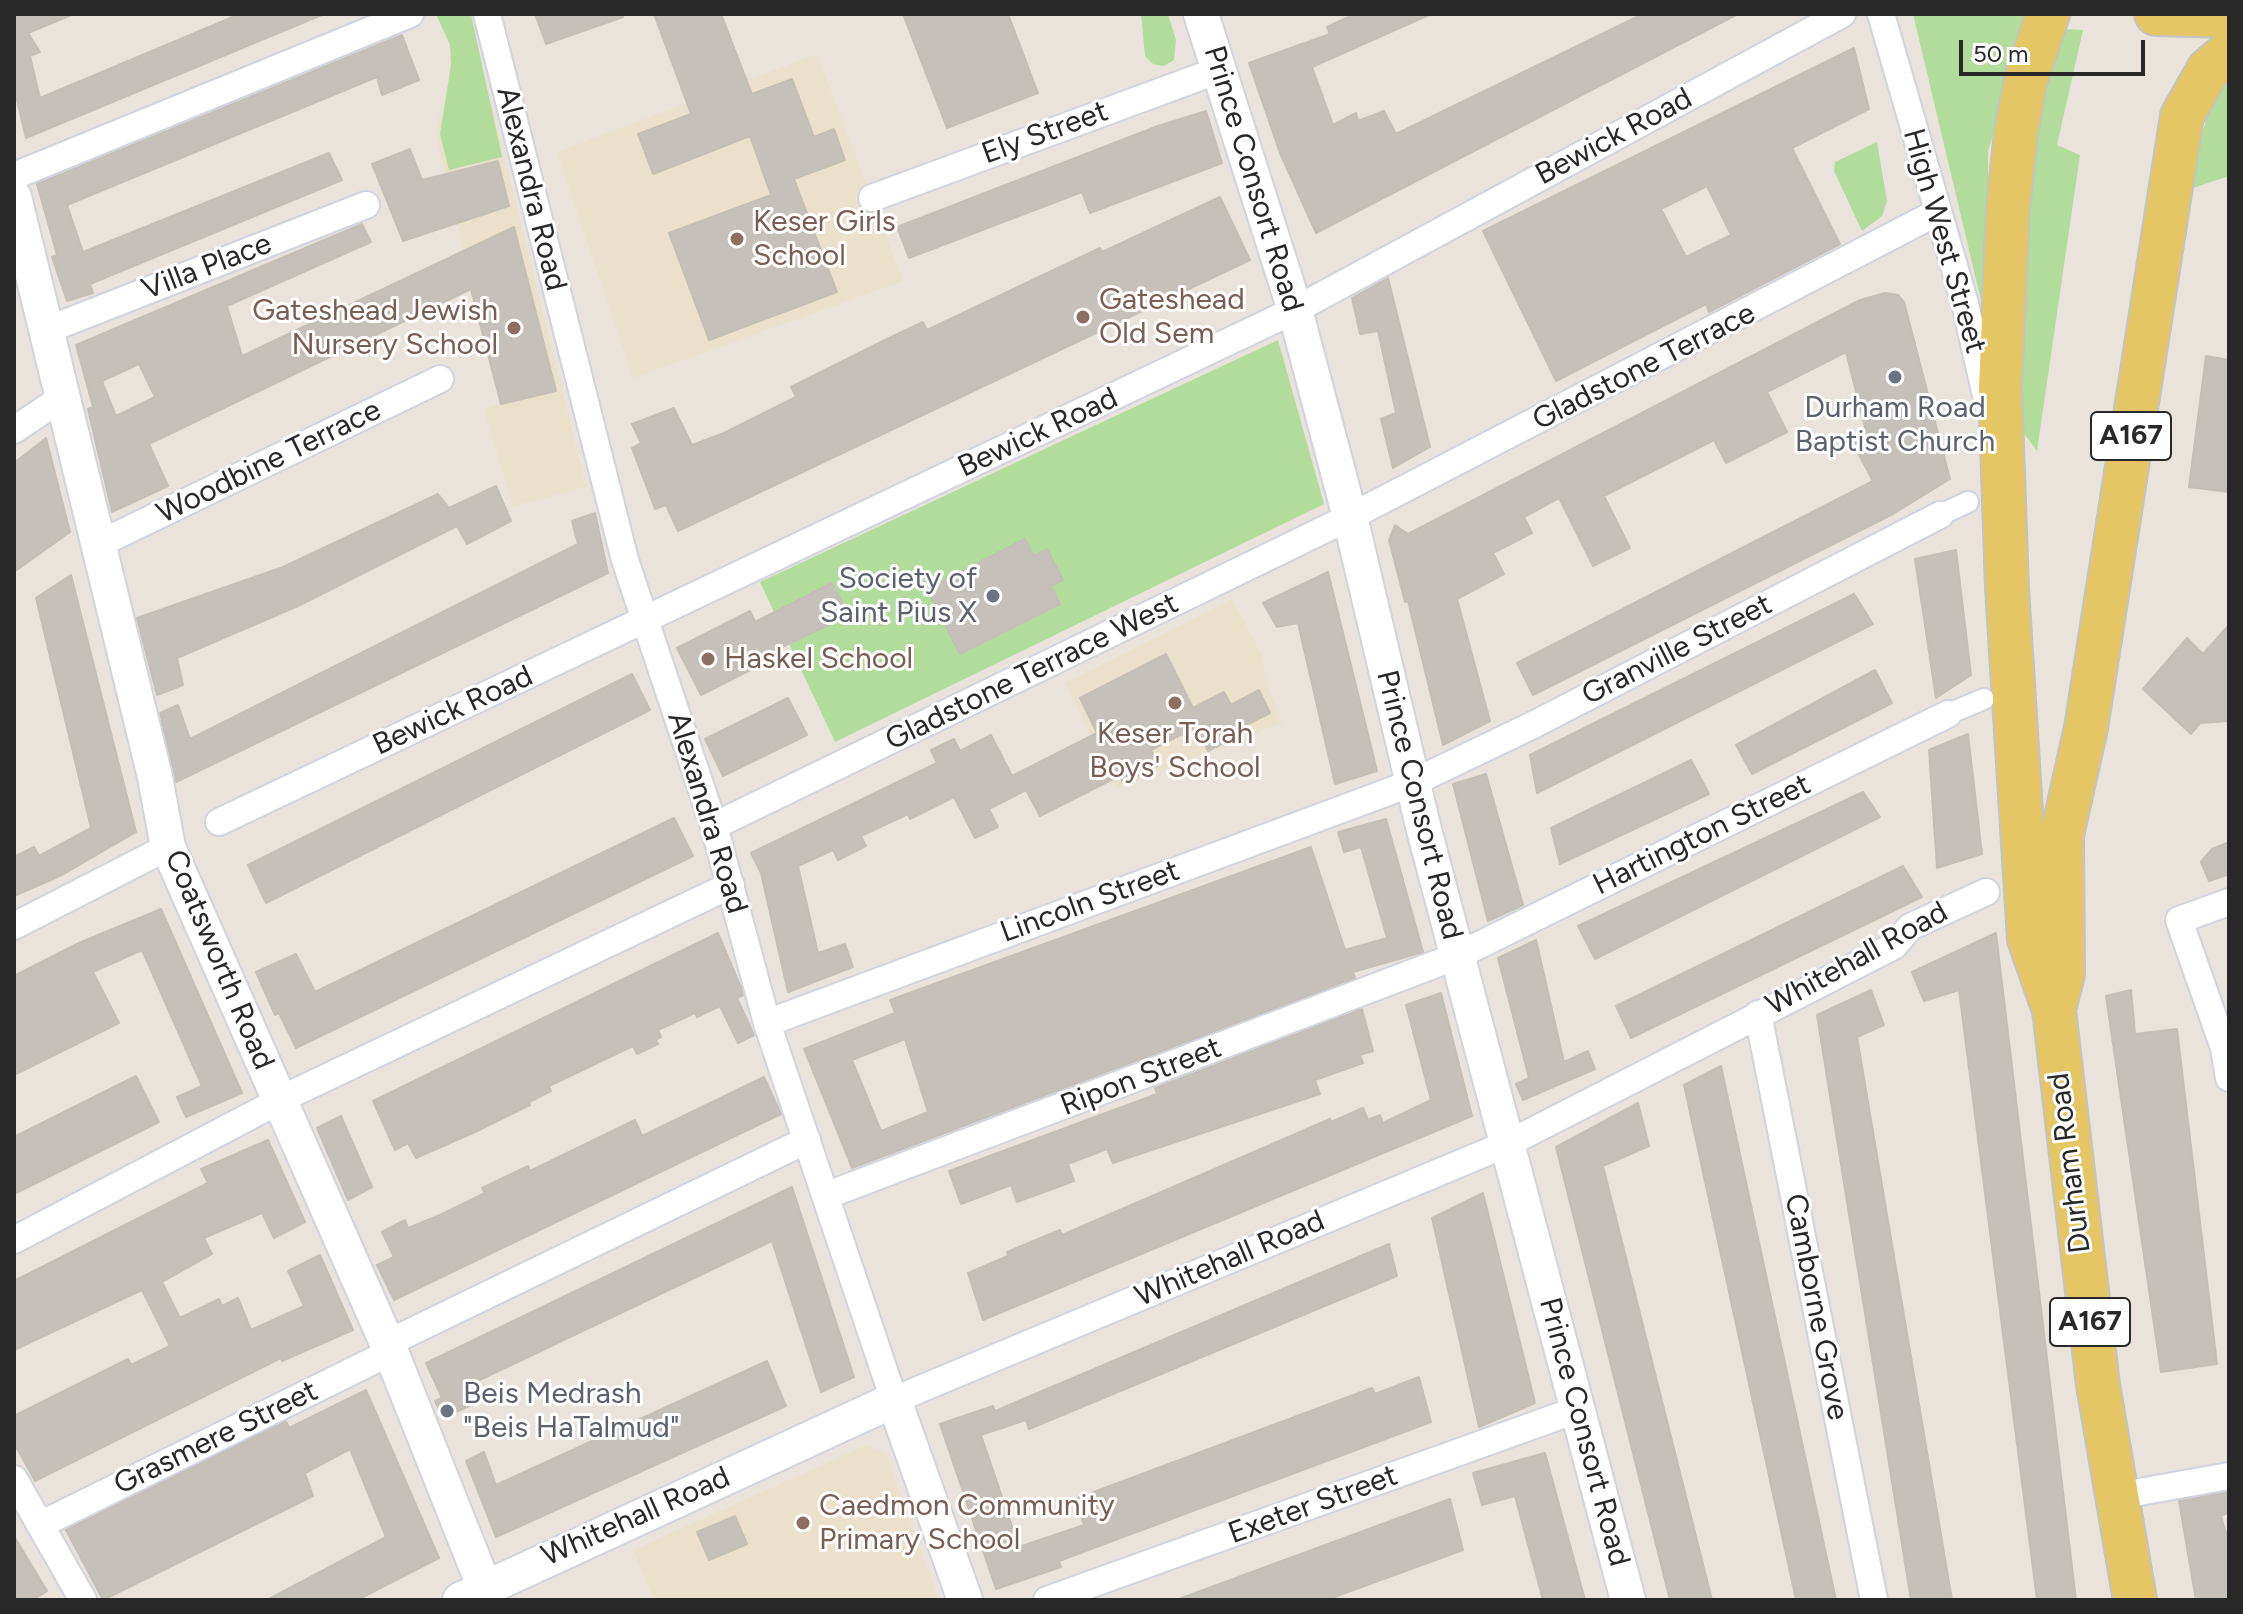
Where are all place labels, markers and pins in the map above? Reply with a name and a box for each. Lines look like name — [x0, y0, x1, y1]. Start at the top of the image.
place label: Keser Girls School — [753, 204, 896, 274]
marker: Keser Girls School — [728, 230, 746, 248]
place label: Gateshead Old Sem — [1099, 282, 1245, 352]
place label: Gateshead Jewish Nursery School — [252, 293, 498, 364]
marker: Gateshead Old Sem — [1074, 308, 1092, 326]
marker: Gateshead Jewish Nursery School — [505, 319, 523, 337]
marker: Durham Road Baptist Church — [1886, 368, 1904, 386]
place label: Durham Road Baptist Church — [1795, 390, 1995, 460]
place label: Society of Saint Pius X — [820, 561, 977, 632]
marker: Society of Saint Pius X — [984, 587, 1002, 605]
place label: Haskel School — [724, 641, 913, 677]
marker: Haskel School — [699, 650, 717, 668]
marker: Keser Torah Boys' School — [1166, 694, 1184, 712]
place label: Keser Torah Boys' School — [1089, 716, 1261, 786]
place label: Beis Medrash "Beis HaTalmud" — [463, 1376, 680, 1446]
marker: Beis Medrash "Beis HaTalmud" — [438, 1402, 456, 1420]
place label: Caedmon Community Primary School — [819, 1488, 1115, 1558]
marker: Caedmon Community Primary School — [794, 1514, 812, 1532]

